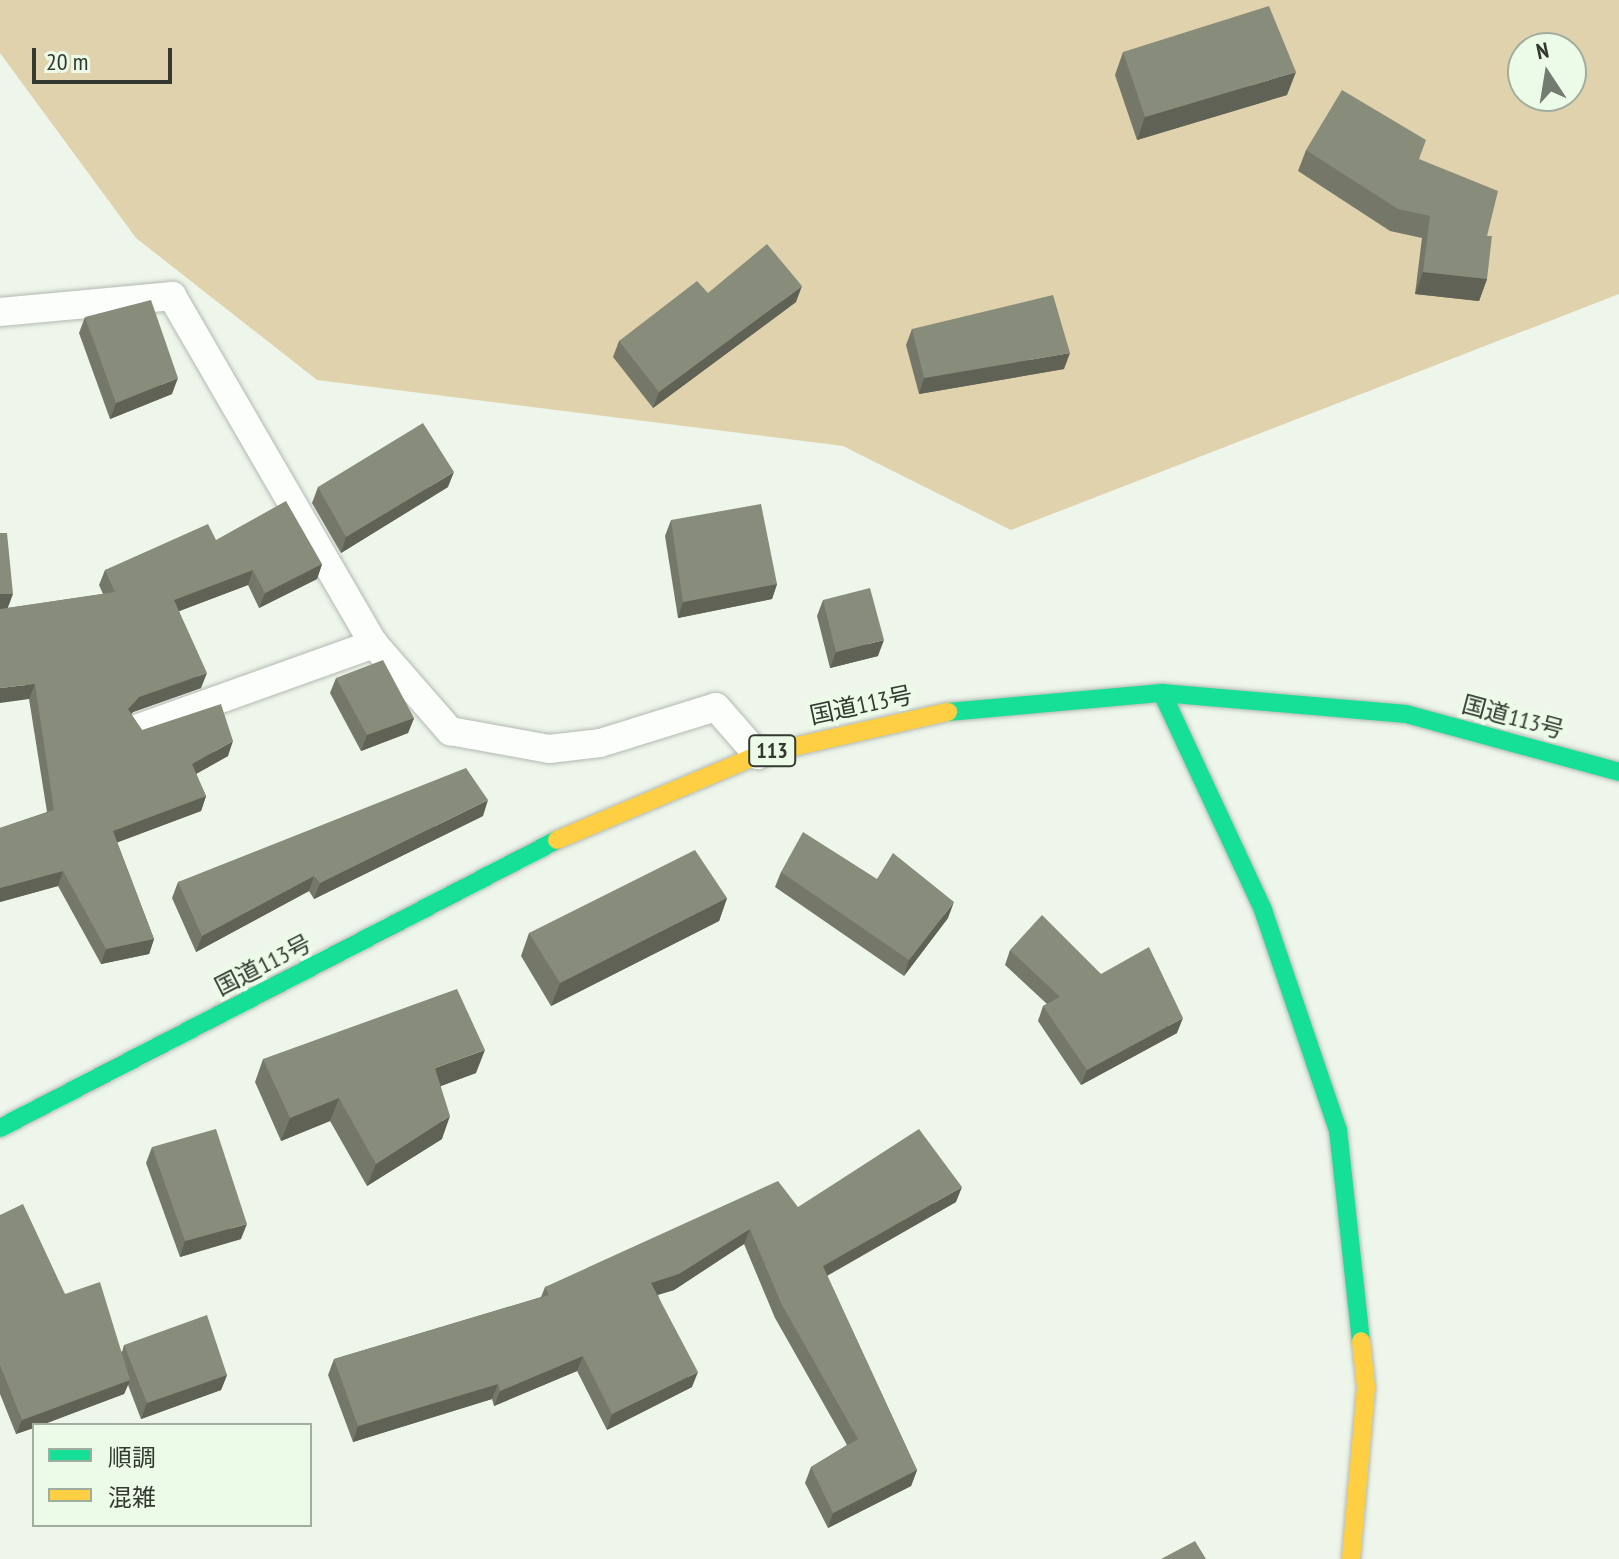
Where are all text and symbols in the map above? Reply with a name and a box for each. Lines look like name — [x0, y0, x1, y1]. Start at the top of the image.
scale bar — [36, 32, 176, 82]
north arrow — [1507, 32, 1587, 112]
text: N — [1534, 36, 1551, 65]
text: 20 m — [46, 46, 88, 77]
street label: 国道113号 — [807, 680, 915, 730]
street label: 国道113号 — [1459, 690, 1567, 744]
road number: 113 — [748, 733, 796, 769]
street label: 国道113号 — [210, 928, 316, 1002]
legend — [32, 1423, 312, 1527]
text: 順調 — [108, 1442, 156, 1473]
text: 混雑 — [108, 1482, 156, 1513]

